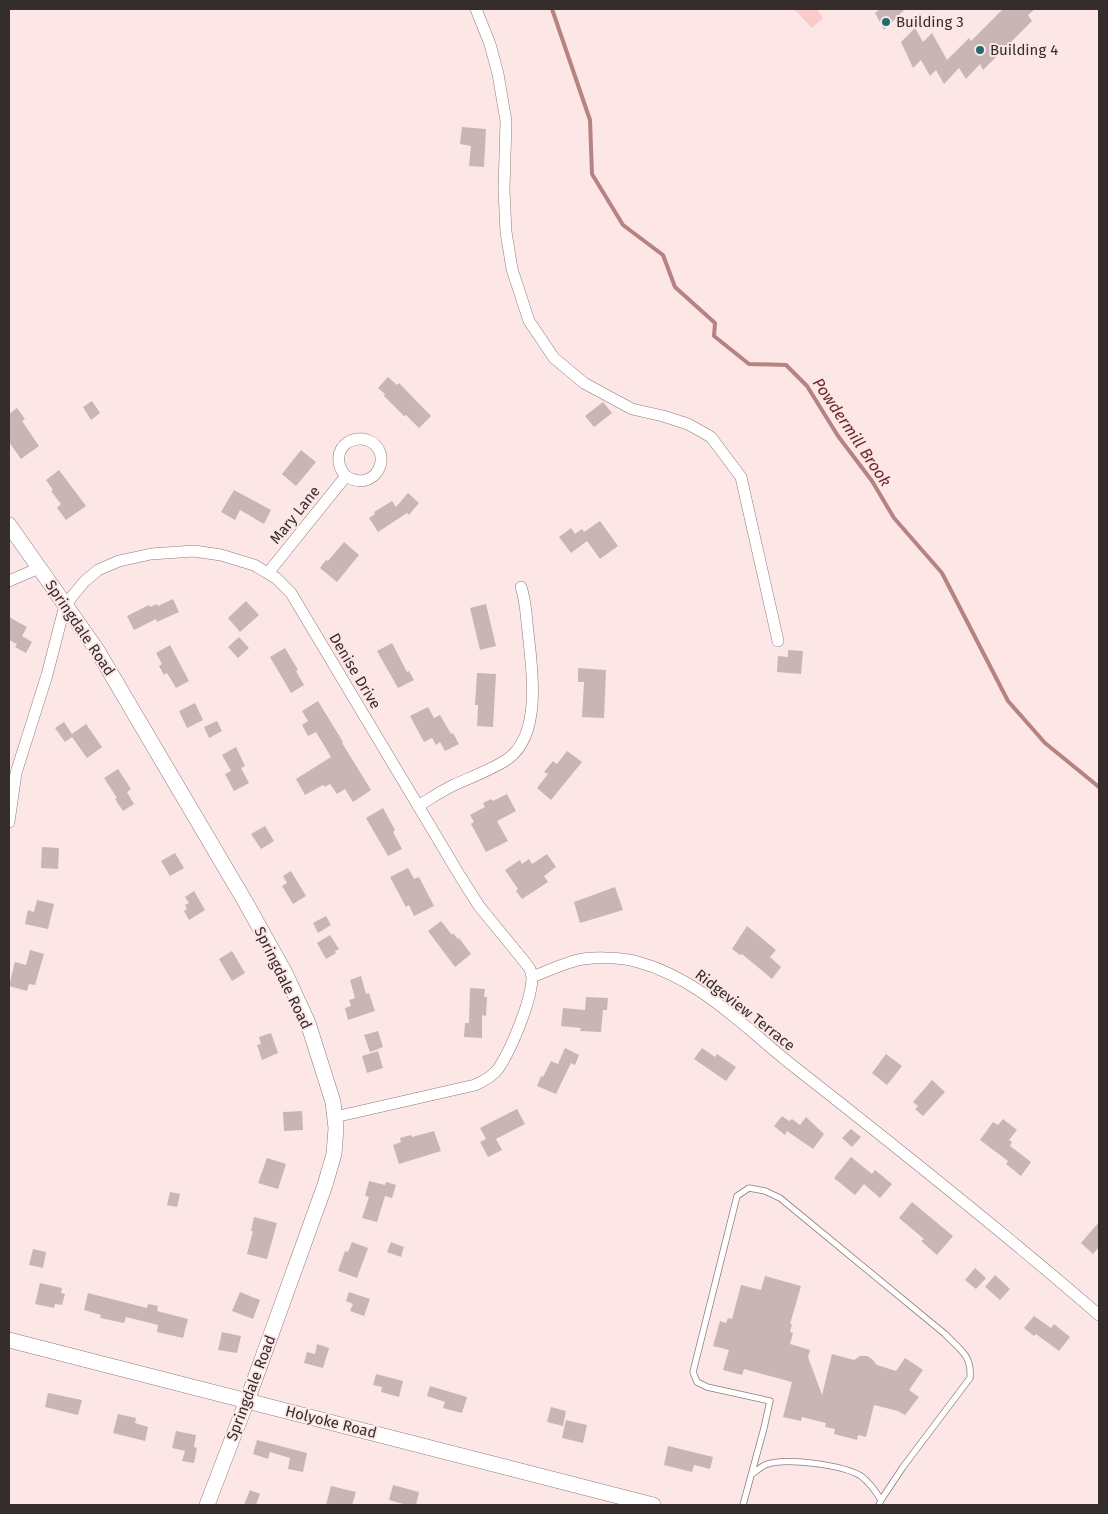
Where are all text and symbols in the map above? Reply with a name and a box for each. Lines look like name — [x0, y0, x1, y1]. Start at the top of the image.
place label: Building 3 — [896, 13, 964, 31]
marker: Building 3 — [880, 16, 892, 28]
place label: Building 4 — [990, 41, 1058, 59]
marker: Building 4 — [974, 44, 986, 56]
water label: Powdermill Brook — [809, 374, 896, 490]
street label: Mary Lane — [266, 482, 324, 548]
street label: Springdale Road — [41, 577, 119, 679]
street label: Denise Drive — [325, 630, 385, 712]
street label: Springdale Road — [250, 924, 316, 1032]
street label: Ridgeview Terrace — [691, 965, 799, 1055]
street label: Springdale Road — [223, 1333, 279, 1443]
street label: Holyoke Road — [283, 1402, 379, 1442]

